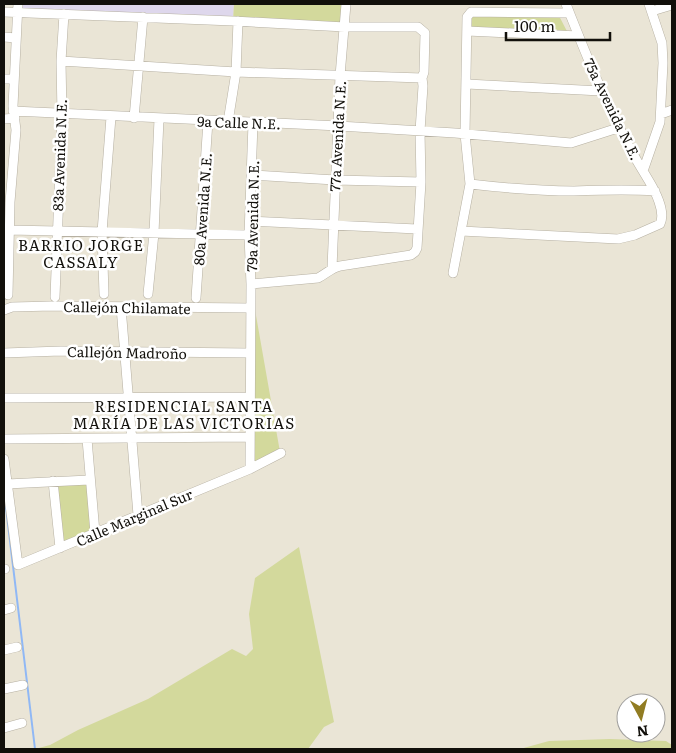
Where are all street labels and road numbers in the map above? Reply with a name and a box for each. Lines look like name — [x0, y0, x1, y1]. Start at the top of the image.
street label: 75a Avenida N.E. — [580, 55, 646, 163]
street label: 77a Avenida N.E. — [324, 80, 350, 192]
street label: 83a Avenida N.E. — [47, 99, 71, 211]
street label: 9a Calle N.E. — [197, 111, 281, 133]
street label: 80a Avenida N.E. — [188, 152, 216, 266]
street label: 79a Avenida N.E. — [241, 160, 263, 272]
street label: Callejón Chilamate — [63, 296, 191, 318]
street label: Callejón Madroño — [67, 341, 187, 363]
street label: Calle Marginal Sur — [73, 483, 196, 551]

